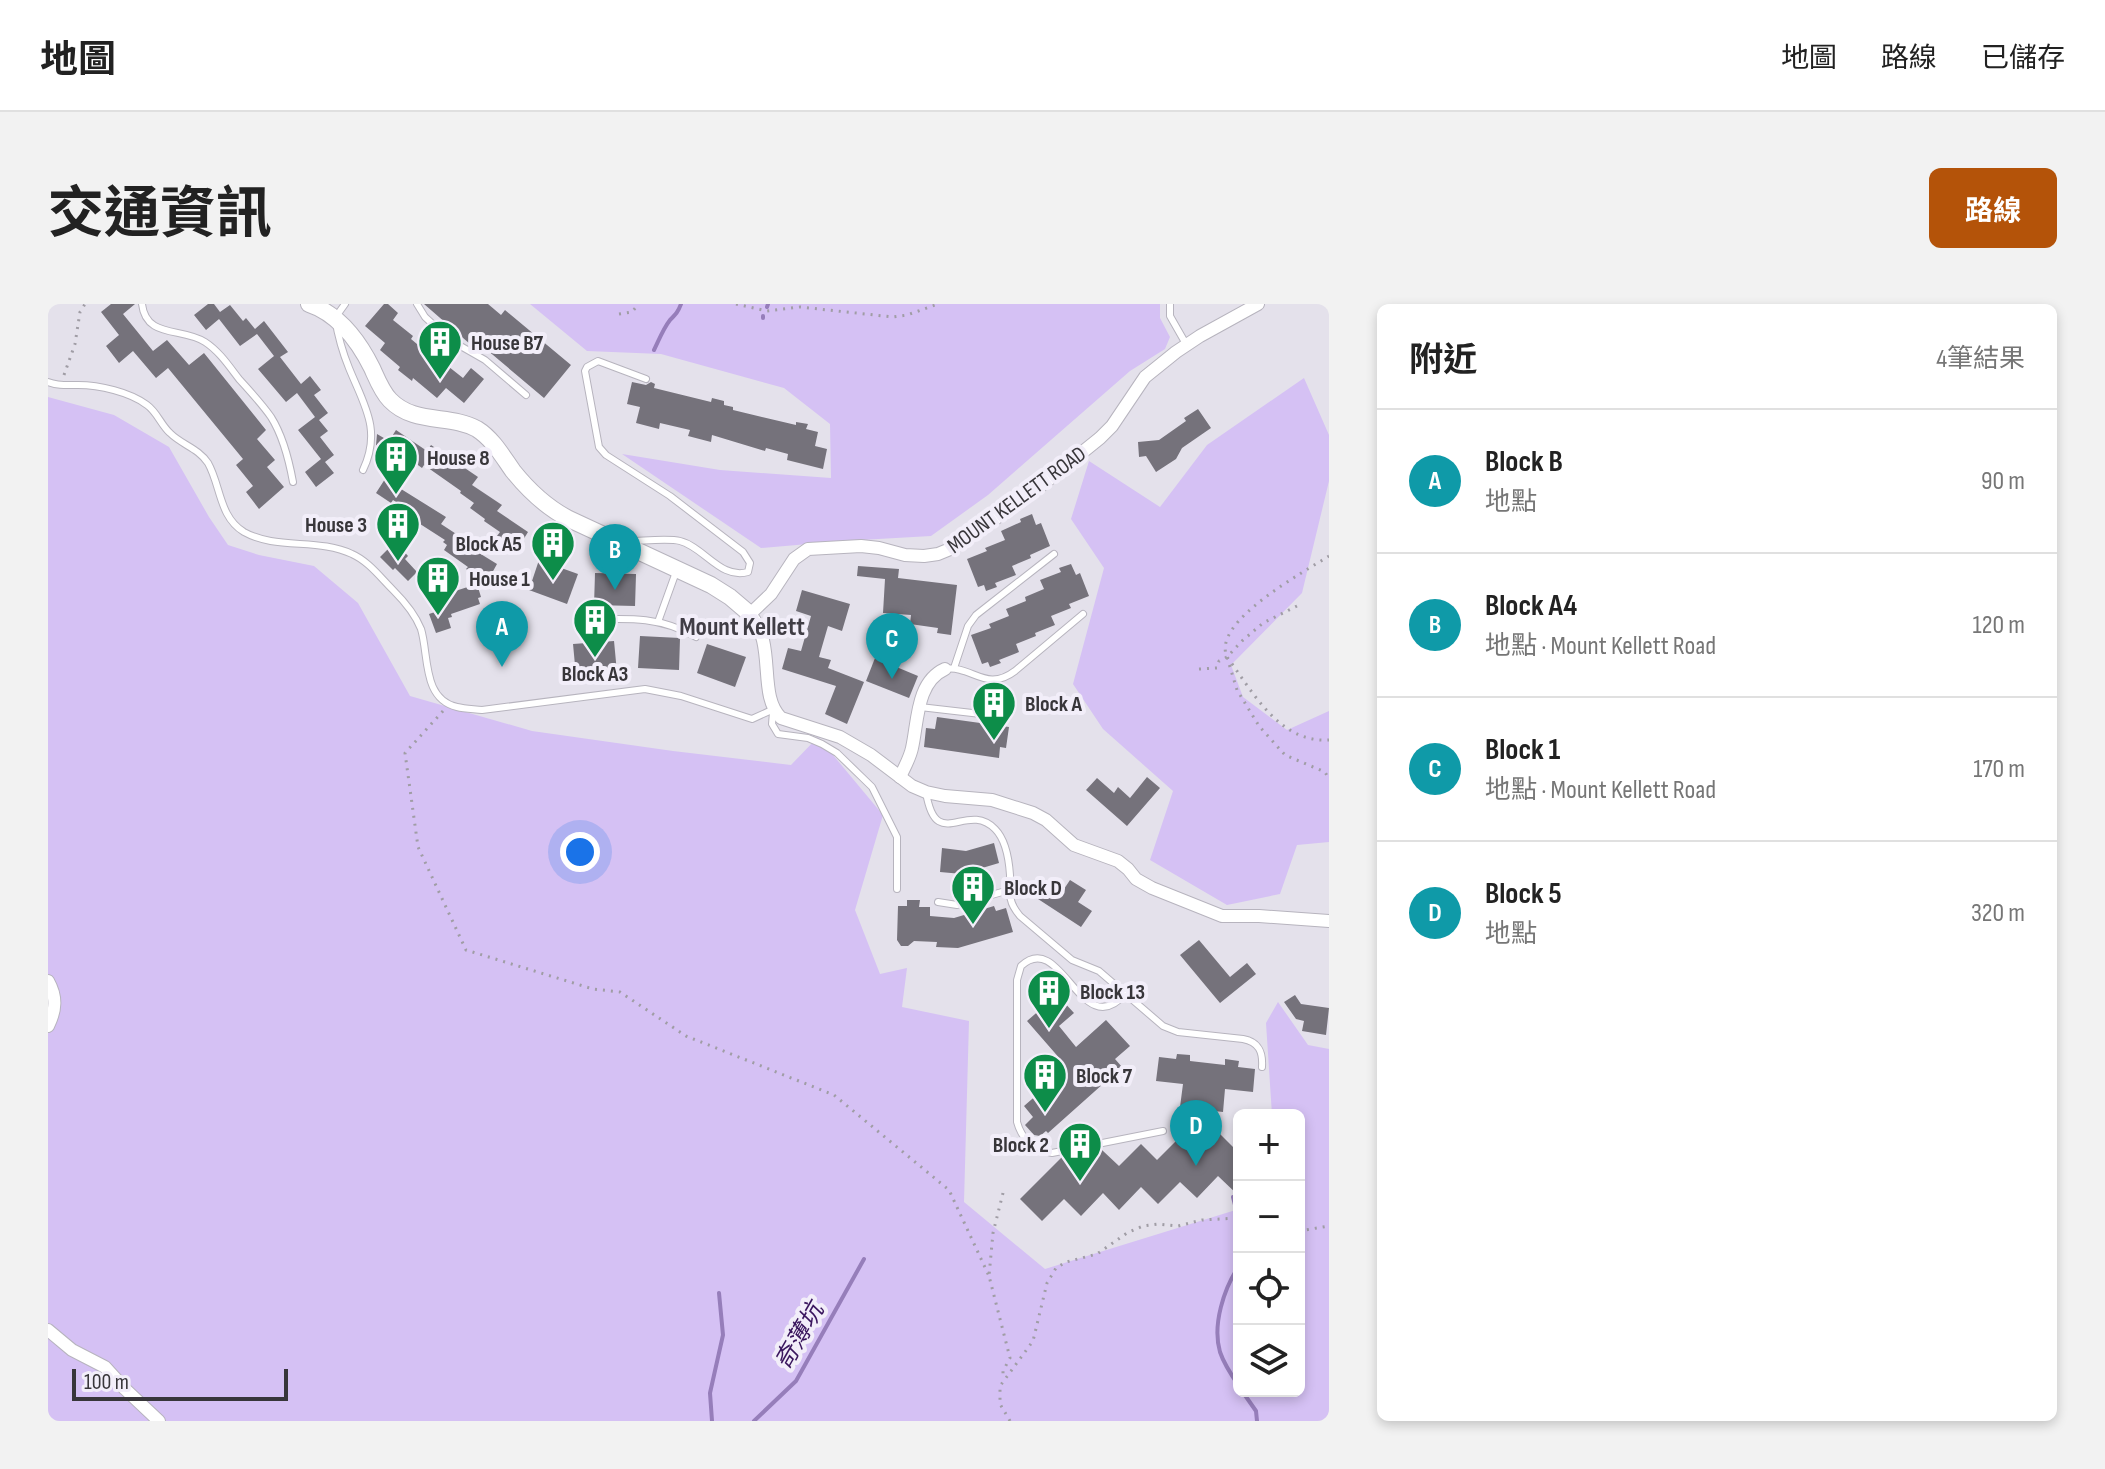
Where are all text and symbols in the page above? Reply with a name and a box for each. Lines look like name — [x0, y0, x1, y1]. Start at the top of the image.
text: 地圖 — [40, 38, 116, 83]
text: 地圖 — [1781, 42, 1837, 75]
text: 路線 — [1881, 42, 1937, 75]
text: 已儲存 — [1981, 42, 2065, 75]
button: 路線 — [1929, 168, 2057, 248]
text: 交通資訊 — [48, 182, 272, 249]
building icon: House B7 — [416, 318, 464, 381]
place label: House B7 — [471, 330, 543, 357]
text: 附近 — [1409, 340, 1477, 381]
text: 4筆結果 — [1936, 344, 2025, 375]
building icon: House 8 — [372, 433, 420, 496]
street label: MOUNT KELLETT ROAD — [942, 441, 1092, 560]
text: Block B — [1485, 444, 1563, 480]
place label: House 8 — [427, 445, 490, 472]
text: A — [1429, 466, 1441, 497]
text: 90 m — [1981, 466, 2025, 497]
text: 地點 — [1485, 487, 1537, 518]
building icon: House 3 — [374, 500, 422, 563]
place label: House 3 — [305, 512, 367, 539]
building icon: Block A5 — [529, 519, 577, 582]
pin: B — [589, 524, 641, 590]
place label: Block A5 — [456, 531, 522, 558]
building icon: House 1 — [414, 554, 462, 617]
place label: House 1 — [469, 566, 530, 593]
text: Block A4 — [1485, 588, 1577, 624]
building icon: Block A3 — [571, 596, 619, 659]
pin: A — [476, 601, 528, 667]
text: B — [1429, 610, 1441, 641]
text: 120 m — [1972, 610, 2025, 641]
district label: Mount Kellett — [679, 612, 805, 643]
pin: C — [866, 613, 918, 679]
text: 地點 · Mount Kellett Road — [1485, 631, 1716, 662]
place label: Block A3 — [562, 661, 629, 688]
building icon: Block A — [970, 679, 1018, 742]
place label: Block A — [1025, 691, 1083, 718]
text: Block 1 — [1485, 732, 1560, 768]
text: C — [1428, 754, 1442, 785]
text: 170 m — [1973, 754, 2025, 785]
text: 地點 · Mount Kellett Road — [1485, 775, 1716, 806]
your location — [560, 832, 600, 872]
building icon: Block D — [949, 863, 997, 926]
place label: Block D — [1004, 875, 1062, 902]
text: Block 5 — [1485, 876, 1562, 912]
text: D — [1428, 898, 1442, 929]
text: 320 m — [1971, 898, 2025, 929]
text: 地點 — [1485, 919, 1537, 950]
building icon: Block 13 — [1025, 967, 1073, 1030]
place label: Block 13 — [1080, 979, 1145, 1006]
building icon: Block 7 — [1021, 1051, 1069, 1114]
place label: Block 7 — [1076, 1063, 1133, 1090]
pin: D — [1170, 1100, 1222, 1166]
map controls — [1233, 1109, 1305, 1397]
button: + — [1233, 1109, 1305, 1181]
building icon: Block 2 — [1056, 1120, 1104, 1183]
place label: Block 2 — [993, 1132, 1049, 1159]
button: − — [1233, 1181, 1305, 1253]
button: locate — [1233, 1253, 1305, 1325]
water label: 奇薄坑 — [769, 1295, 831, 1375]
button: layers — [1233, 1325, 1305, 1397]
scale bar — [72, 1365, 288, 1401]
text: 100 m — [84, 1369, 129, 1396]

